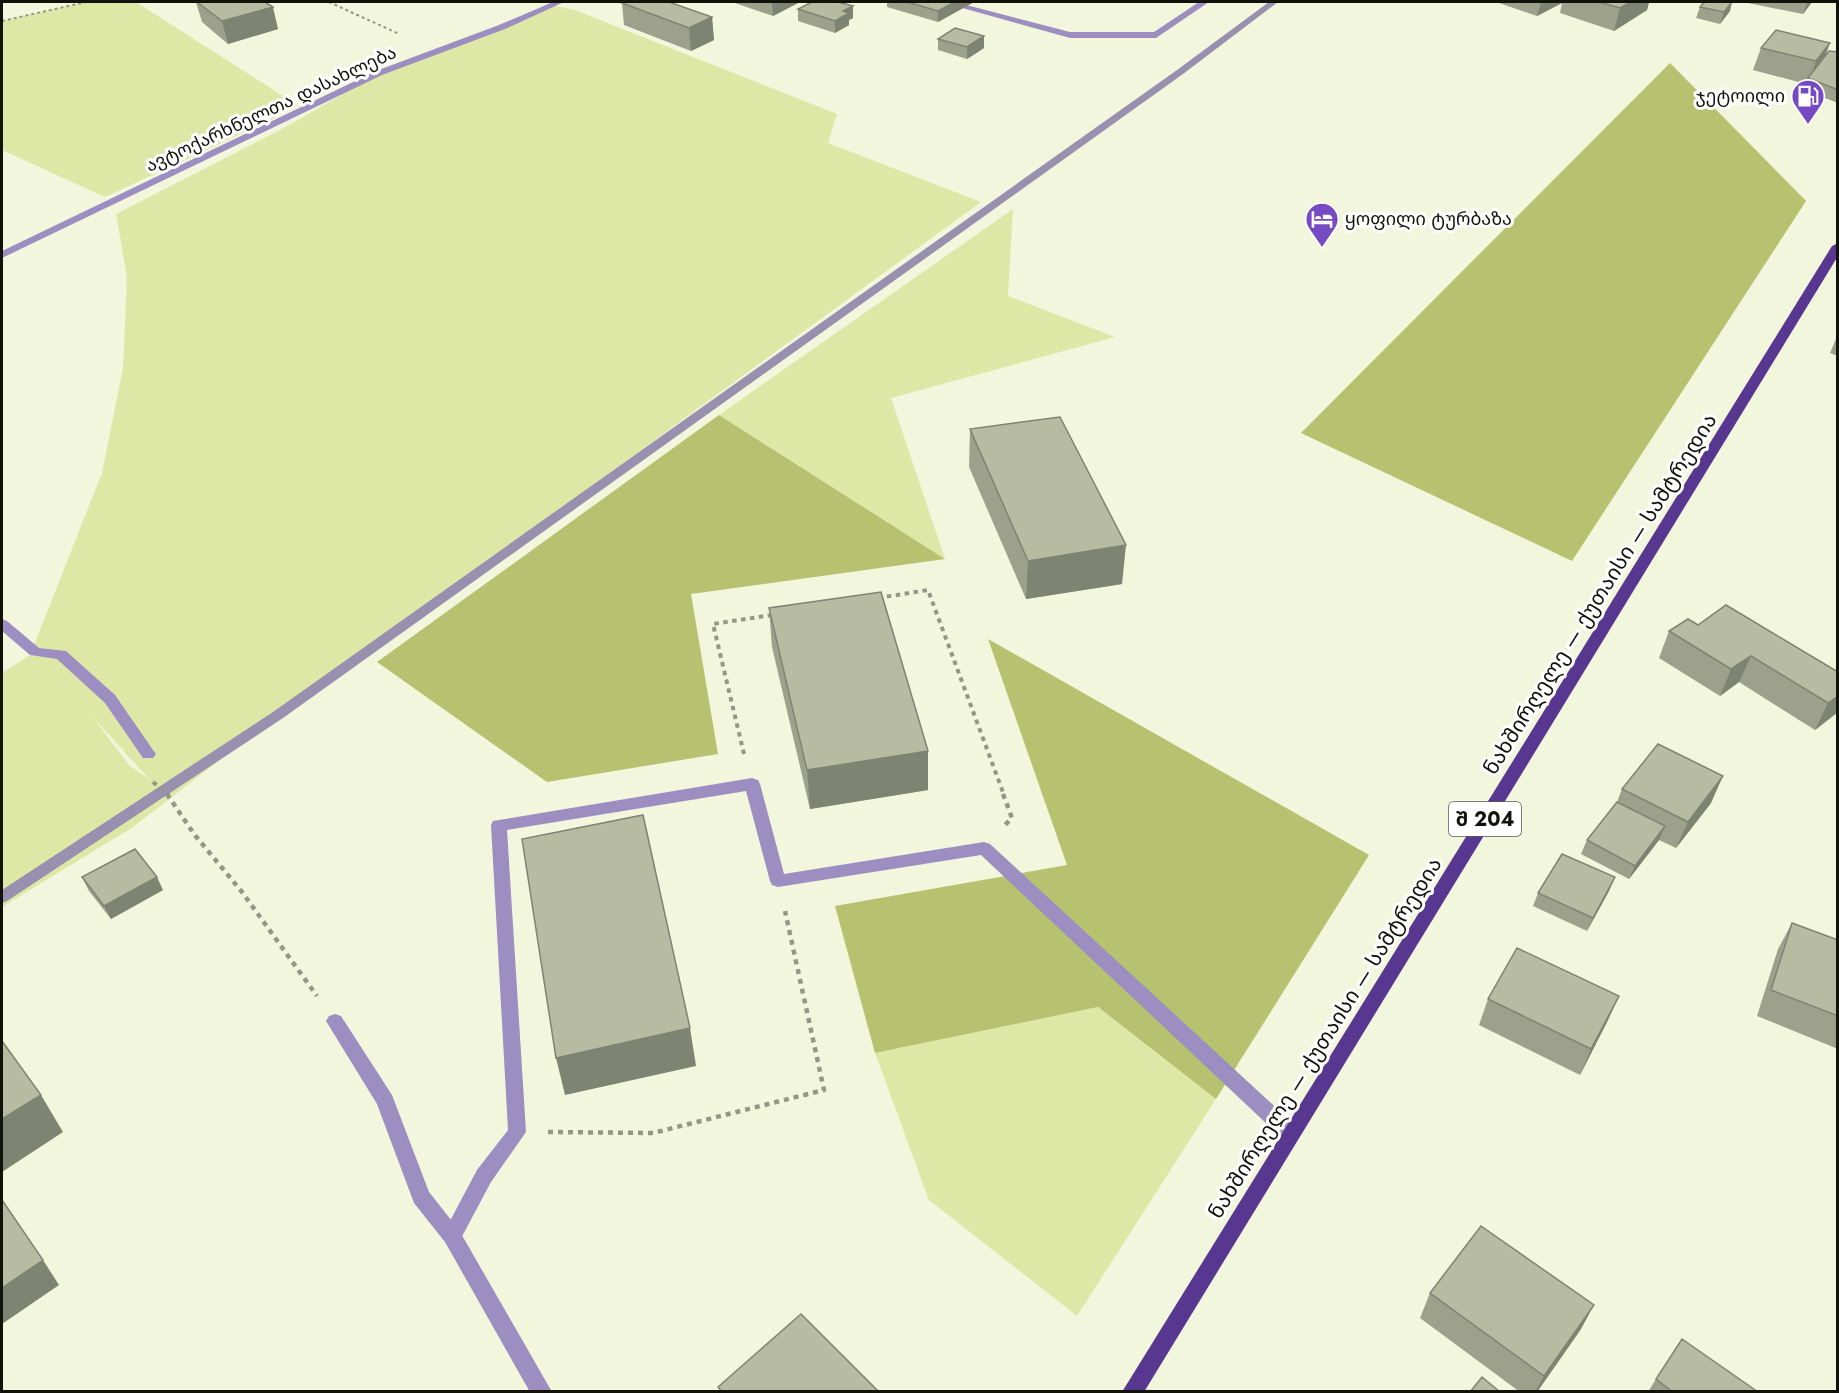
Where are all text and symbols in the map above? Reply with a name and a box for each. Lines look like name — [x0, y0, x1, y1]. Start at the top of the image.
street label: ავტოქარხნელთა დასახლება — [141, 39, 401, 179]
fuel station icon: ჯეტოილი — [1790, 78, 1826, 125]
place label: ჯეტოილი — [1695, 83, 1785, 109]
hotel icon: ყოფილი ტურბაზა — [1304, 201, 1340, 248]
place label: ყოფილი ტურბაზა — [1345, 206, 1512, 232]
street label: ნახშირღელე — ქუთაისი — სამტრედია — [1476, 408, 1724, 780]
road number: შ 204 — [1449, 802, 1521, 836]
street label: ნახშირღელე — ქუთაისი — სამტრედია — [1201, 852, 1449, 1224]

